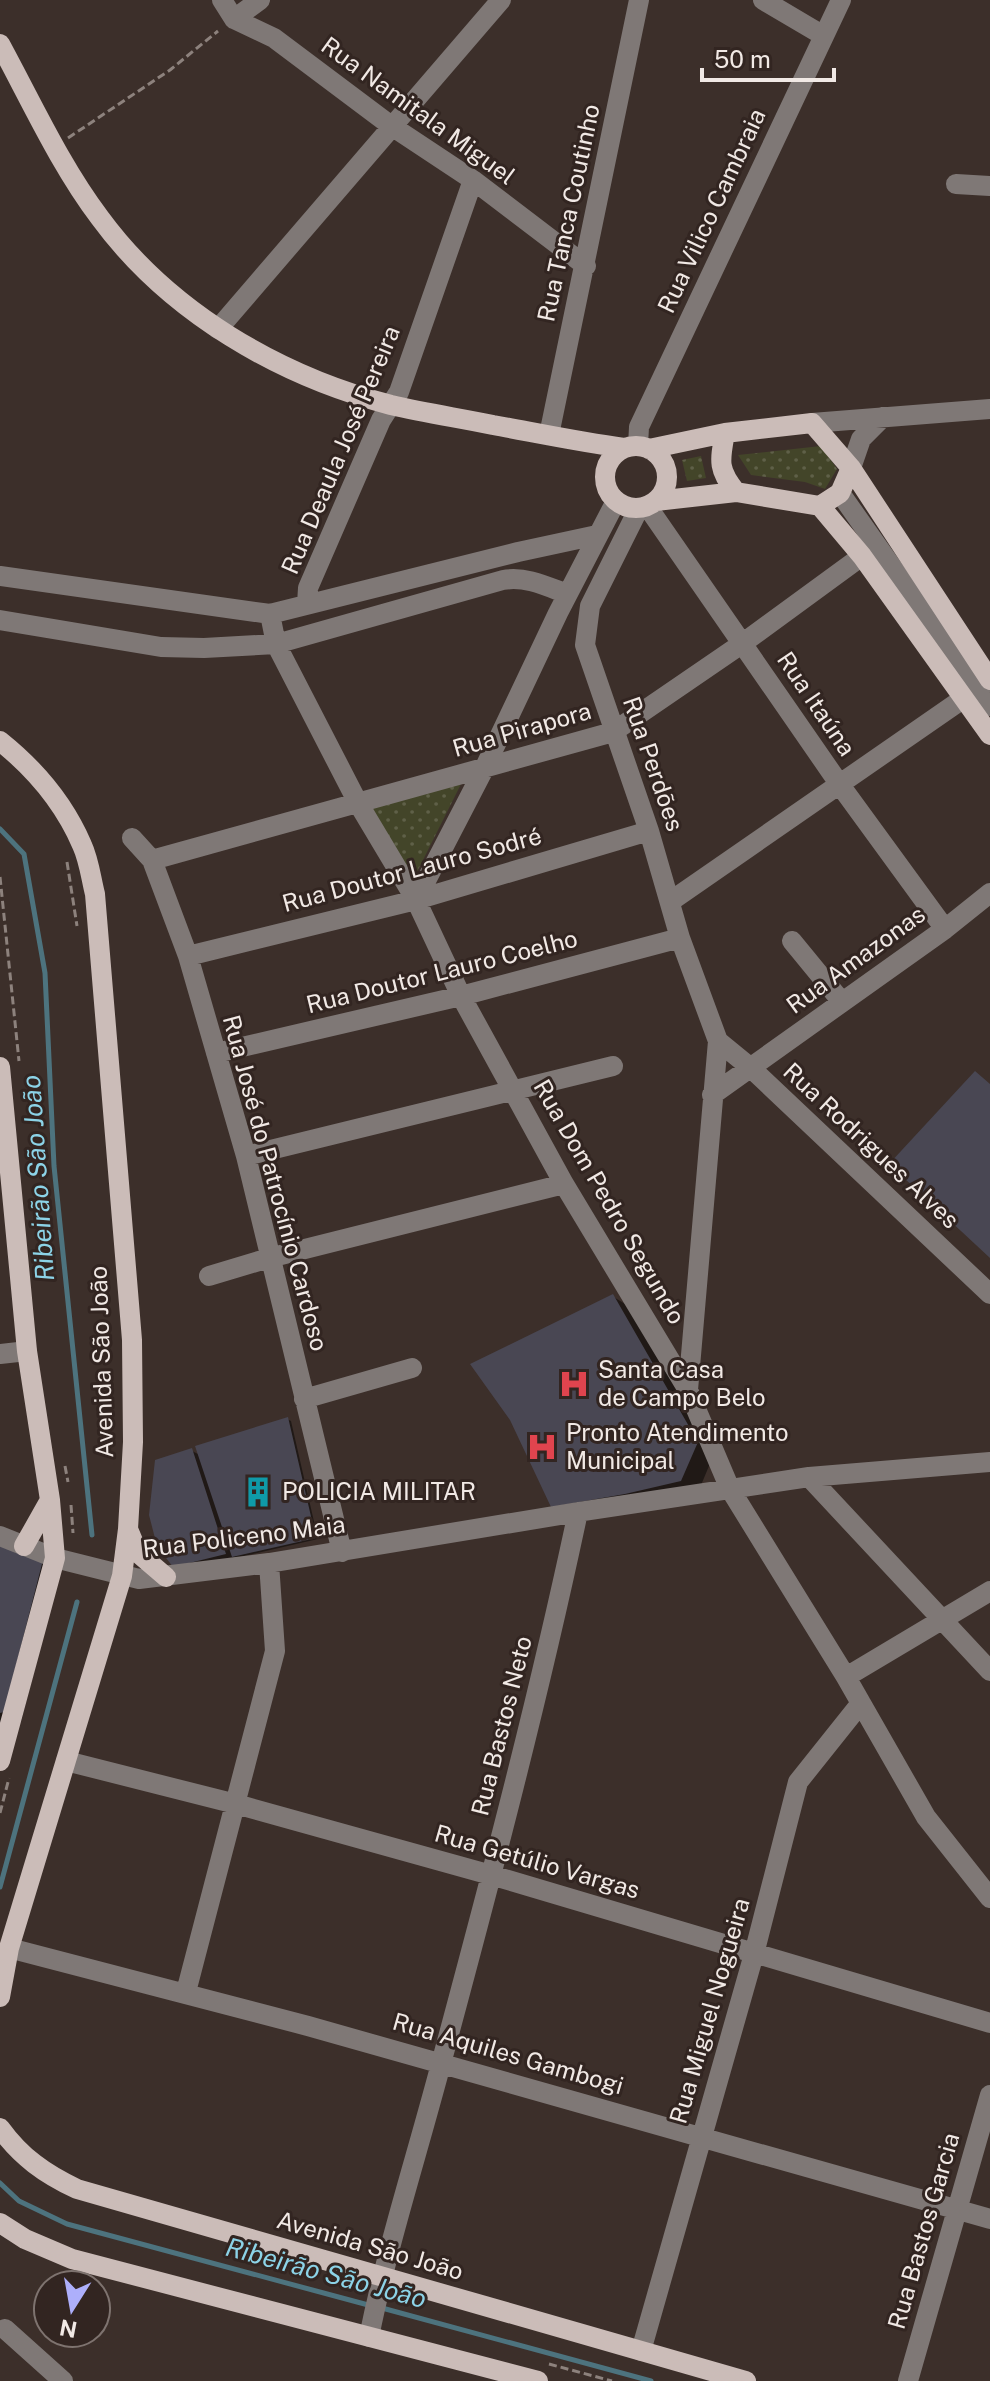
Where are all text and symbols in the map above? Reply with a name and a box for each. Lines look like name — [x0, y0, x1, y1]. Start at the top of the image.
street label: Rua Namitala Miguel — [316, 31, 521, 190]
scale bar — [702, 32, 834, 82]
text: 50 m — [714, 45, 771, 73]
street label: Rua Tanca Coutinho — [531, 101, 605, 324]
street label: Rua Vilico Cambraia — [651, 104, 771, 317]
street label: Rua Deaula José Pereira — [275, 321, 405, 578]
street label: Rua Itaúna — [772, 646, 862, 761]
street label: Rua Perdões — [618, 693, 690, 835]
street label: Rua Pirapora — [449, 696, 594, 762]
street label: Rua Doutor Lauro Sodré — [279, 821, 544, 917]
street label: Rua Amazonas — [781, 900, 930, 1019]
street label: Rua Doutor Lauro Coelho — [303, 924, 580, 1018]
street label: Rua José do Patrocínio Cardoso — [218, 1012, 334, 1354]
street label: Rua Rodrigues Alves — [778, 1057, 965, 1234]
water label: Ribeirão São João — [15, 1074, 60, 1282]
street label: Rua Dom Pedro Segundo — [528, 1074, 691, 1329]
street label: Avenida São João — [84, 1265, 118, 1459]
place label: Santa Casa de Campo Belo — [598, 1355, 766, 1411]
hospital icon: Santa Casa de Campo Belo — [557, 1367, 591, 1401]
place label: Pronto Atendimento Municipal — [566, 1418, 789, 1474]
hospital icon: Pronto Atendimento Municipal — [525, 1430, 559, 1464]
building icon: POLICIA MILITAR — [241, 1475, 275, 1509]
place label: POLICIA MILITAR — [282, 1477, 476, 1505]
street label: Rua Policeno Maia — [141, 1510, 347, 1562]
street label: Rua Bastos Neto — [465, 1633, 537, 1818]
street label: Rua Getúlio Vargas — [432, 1818, 643, 1904]
street label: Rua Miguel Nogueira — [663, 1895, 755, 2127]
street label: Rua Aquiles Gambogi — [390, 2007, 627, 2099]
street label: Rua Bastos Garcia — [882, 2129, 964, 2332]
street label: Avenida São João — [274, 2205, 467, 2285]
water label: Ribeirão São João — [222, 2231, 430, 2314]
north arrow — [32, 2269, 112, 2349]
text: N — [57, 2314, 79, 2343]

